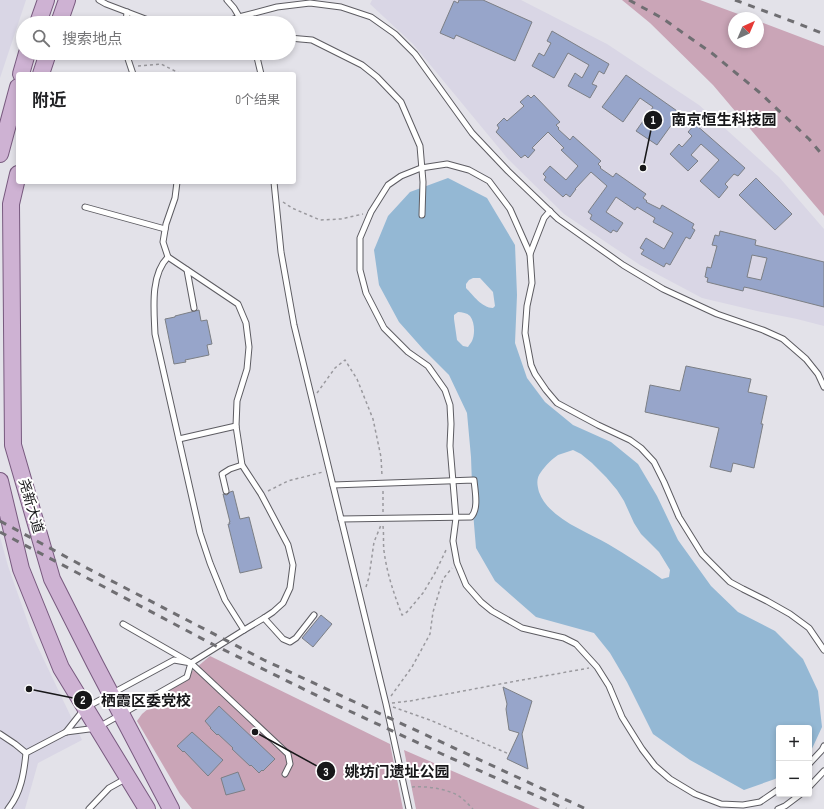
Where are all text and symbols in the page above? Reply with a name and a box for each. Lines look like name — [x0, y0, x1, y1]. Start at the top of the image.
north arrow — [728, 12, 764, 48]
search box — [16, 16, 296, 60]
icon: search — [30, 27, 52, 49]
text: 搜索地点 — [62, 30, 122, 49]
text: 附近 — [32, 91, 66, 111]
text: 0个结果 — [235, 92, 280, 108]
callout: 南京恒生科技园 — [643, 106, 784, 133]
text: 南京恒生科技园 — [671, 111, 777, 130]
text: 1 — [651, 113, 656, 128]
street label: 尧新大道 — [15, 477, 47, 535]
callout: 栖霞区委党校 — [73, 687, 199, 714]
text: 栖霞区委党校 — [101, 692, 191, 711]
text: 2 — [80, 693, 86, 708]
map controls — [776, 725, 812, 797]
button: + — [776, 725, 812, 761]
callout: 姚坊门遗址公园 — [316, 758, 457, 785]
button: − — [776, 761, 812, 797]
text: 姚坊门遗址公园 — [344, 763, 450, 782]
text: 3 — [323, 765, 329, 780]

